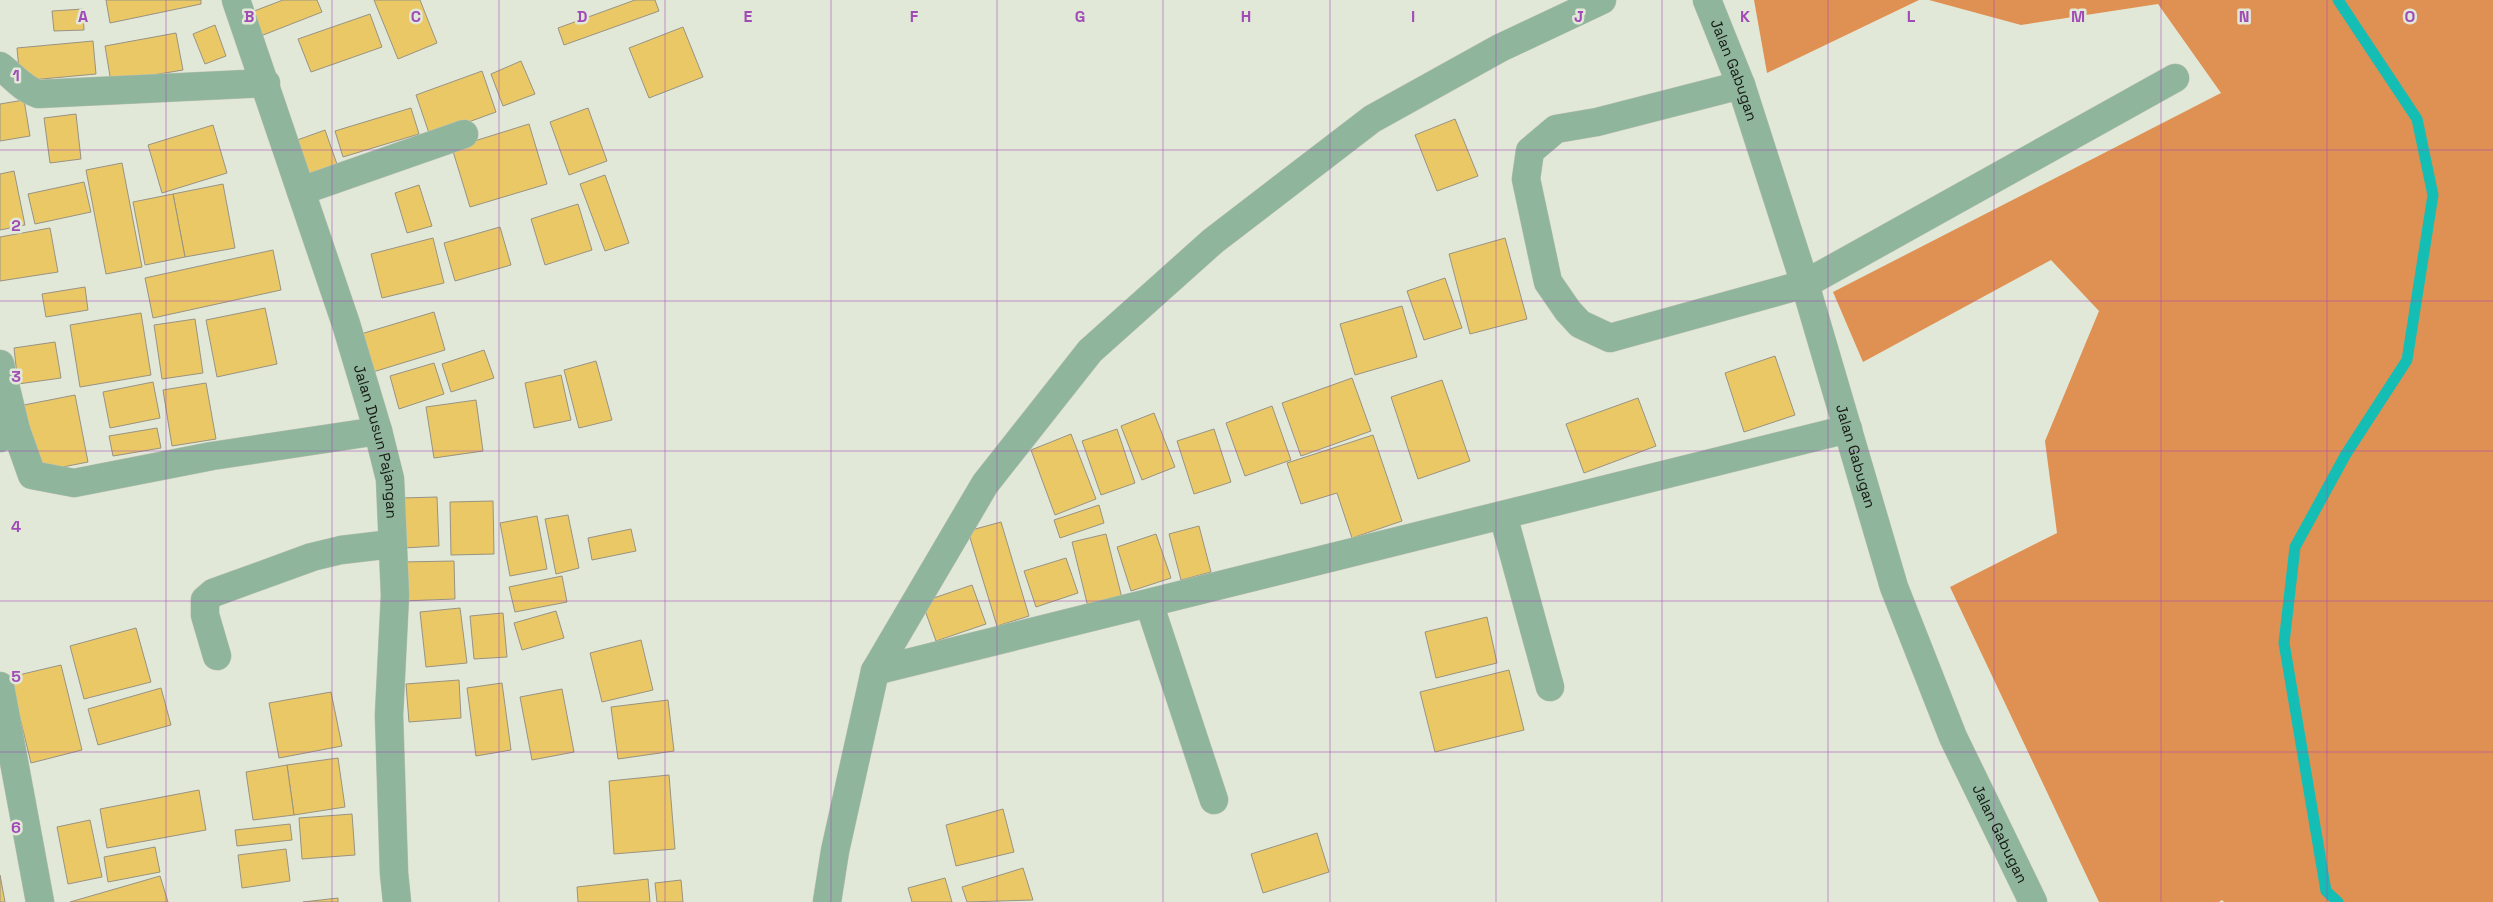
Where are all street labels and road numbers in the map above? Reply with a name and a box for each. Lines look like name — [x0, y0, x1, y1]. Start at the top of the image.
street label: Jalan Gabugan — [1707, 16, 1762, 123]
street label: Jalan Dusun Pajangan — [350, 362, 402, 519]
street label: Jalan Gabugan — [1832, 402, 1880, 510]
street label: Jalan Gabugan — [1968, 781, 2032, 886]

